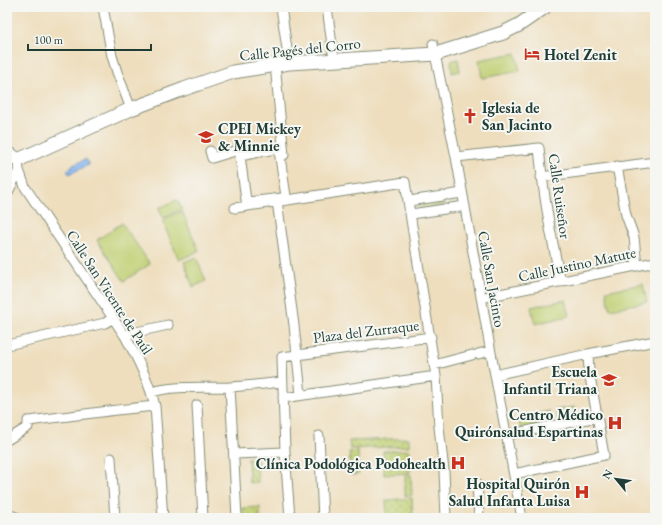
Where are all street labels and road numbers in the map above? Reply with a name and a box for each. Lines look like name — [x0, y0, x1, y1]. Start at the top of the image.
street label: Calle Pagés del Corro — [238, 33, 362, 65]
street label: Calle Ruiseñor — [545, 152, 575, 240]
street label: Calle San Vicente de Paúl — [63, 226, 158, 358]
street label: Calle San Jacinto — [474, 229, 510, 329]
street label: Calle Justino Matute — [517, 242, 638, 286]
street label: Plaza del Zurraque — [312, 315, 420, 347]

